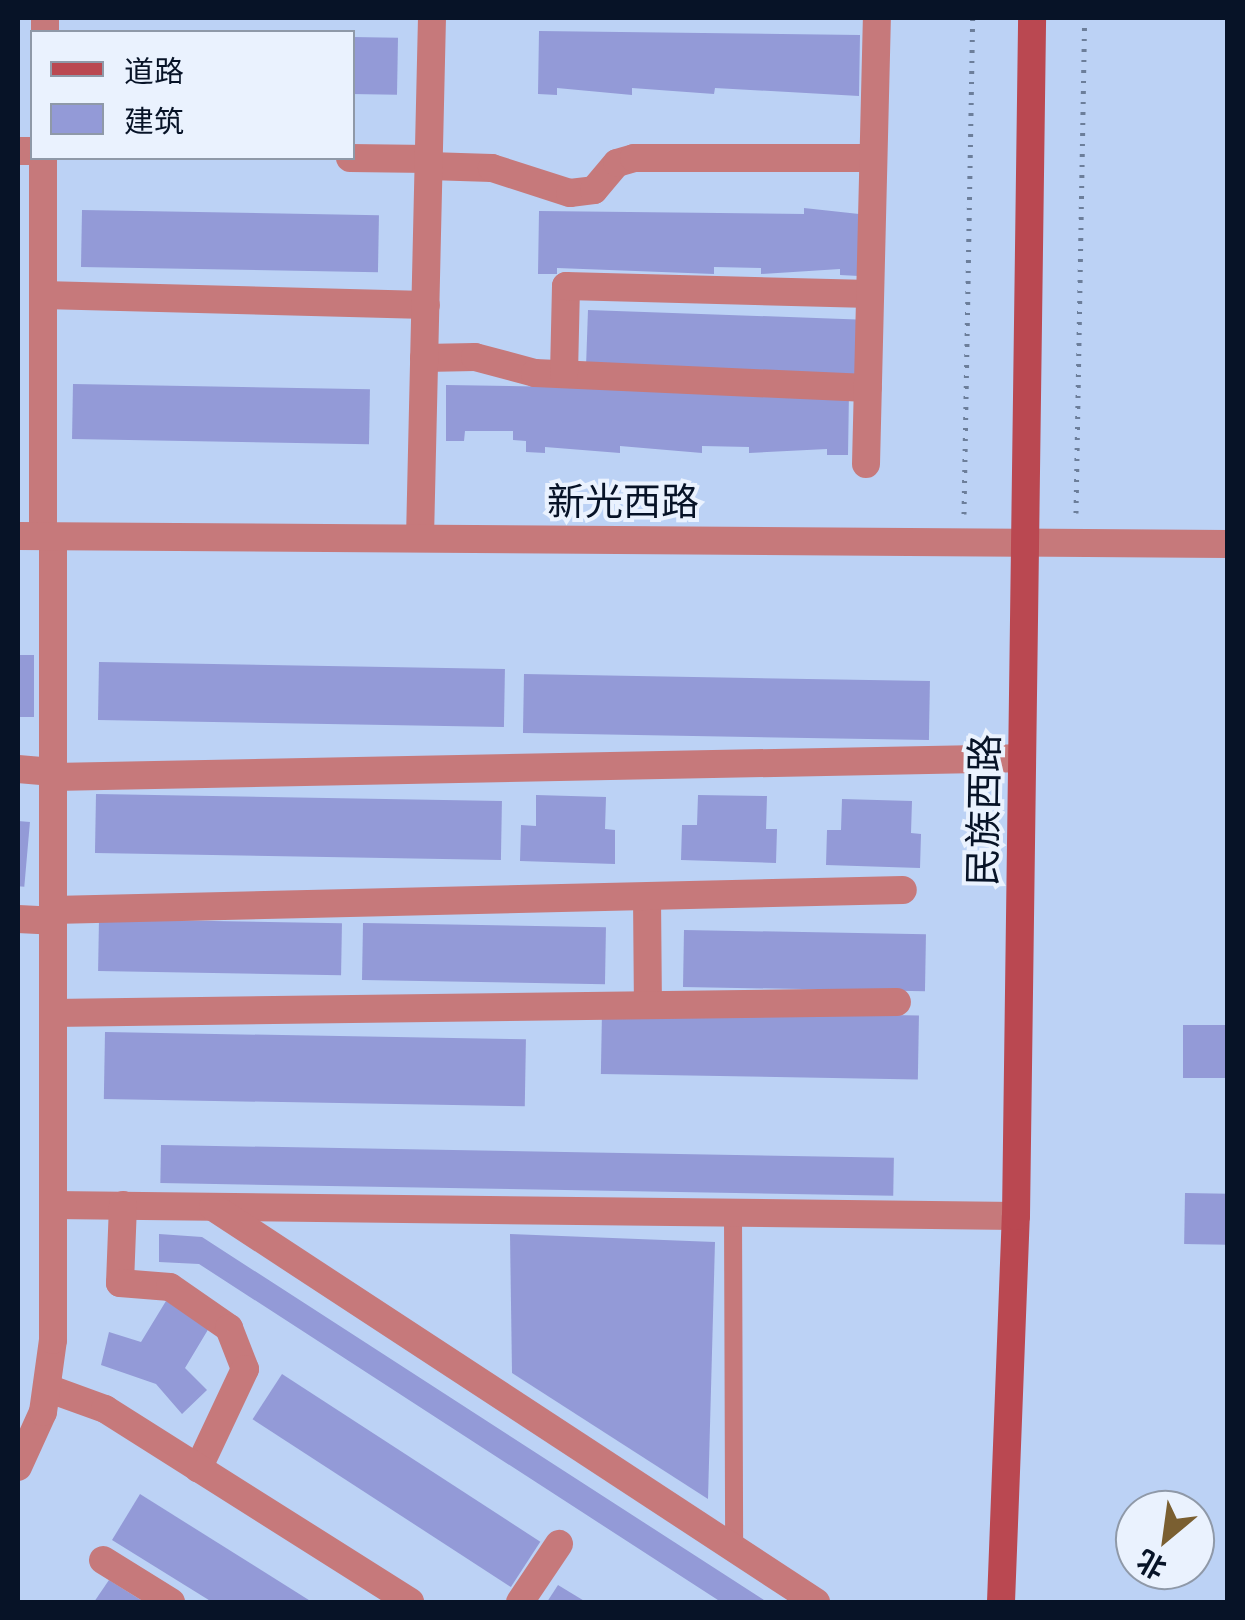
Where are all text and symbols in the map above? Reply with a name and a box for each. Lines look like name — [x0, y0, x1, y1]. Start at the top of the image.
legend — [30, 30, 355, 160]
text: 道路 — [124, 51, 184, 90]
text: 建筑 — [124, 101, 184, 140]
street label: 新光西路 — [547, 478, 699, 524]
street label: 民族西路 — [959, 734, 1007, 886]
north arrow — [1115, 1490, 1215, 1590]
text: 北 — [1130, 1542, 1172, 1588]

